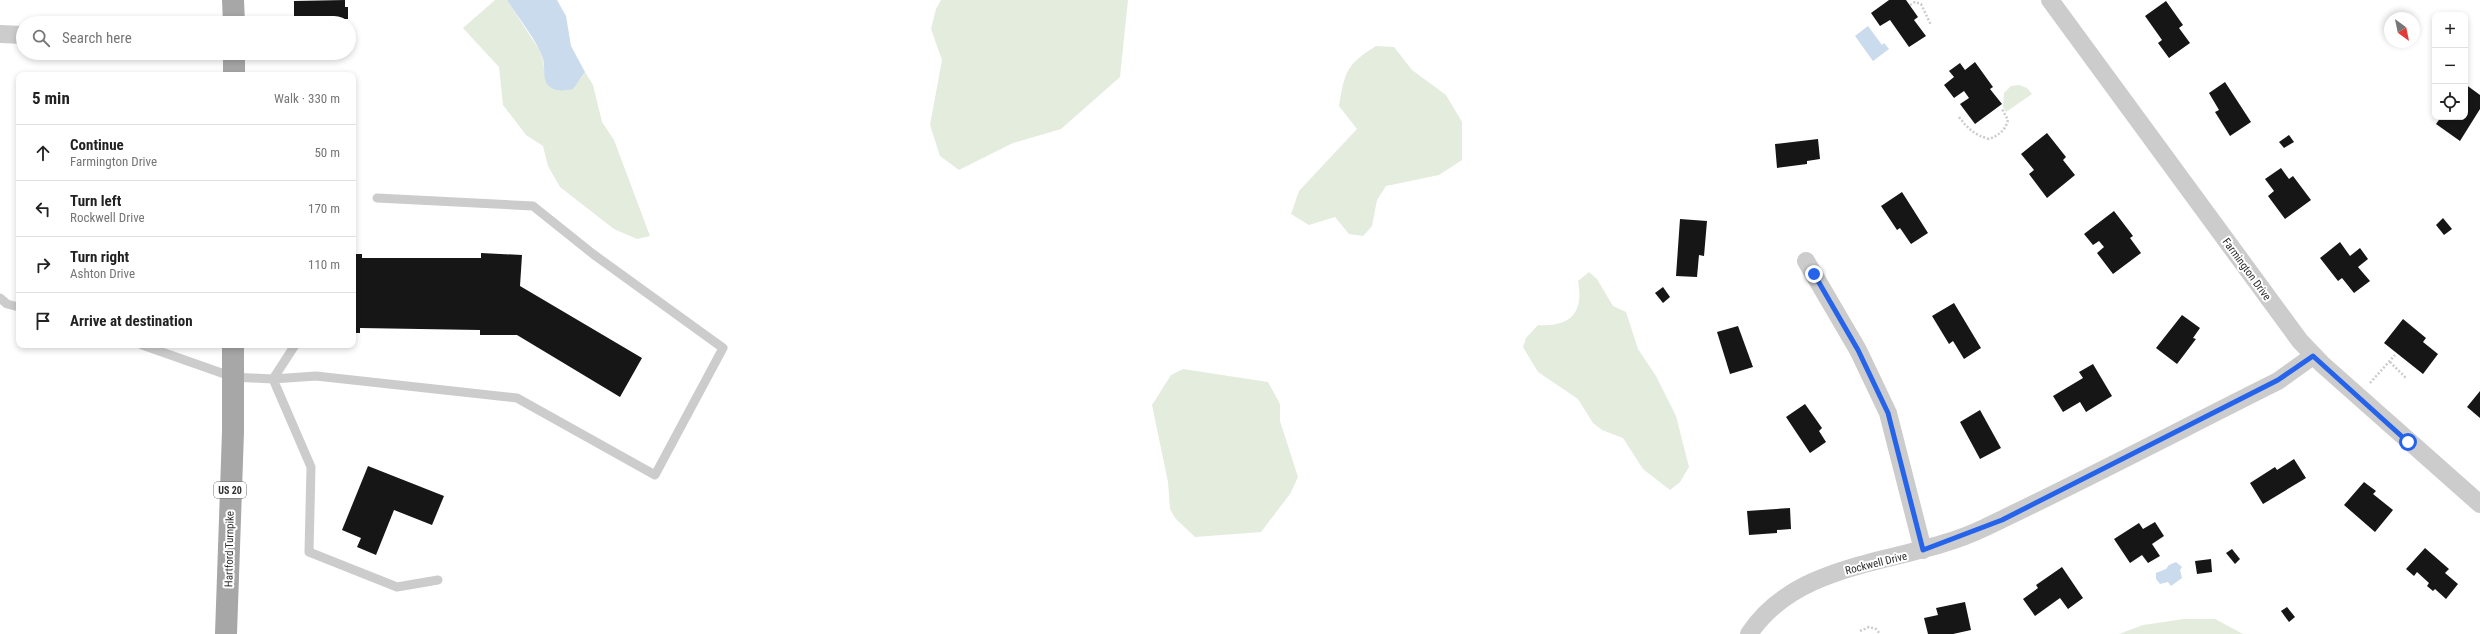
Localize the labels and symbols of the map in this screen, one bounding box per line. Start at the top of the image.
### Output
north arrow [2384,12,2420,48]
street label: Farmington Drive [2220,236,2274,303]
route end [1805,265,1823,283]
route start [2399,433,2417,451]
road number: US 20 [214,482,246,498]
street label: Hartford Turnpike [222,511,237,587]
street label: Rockwell Drive [1844,550,1908,577]

